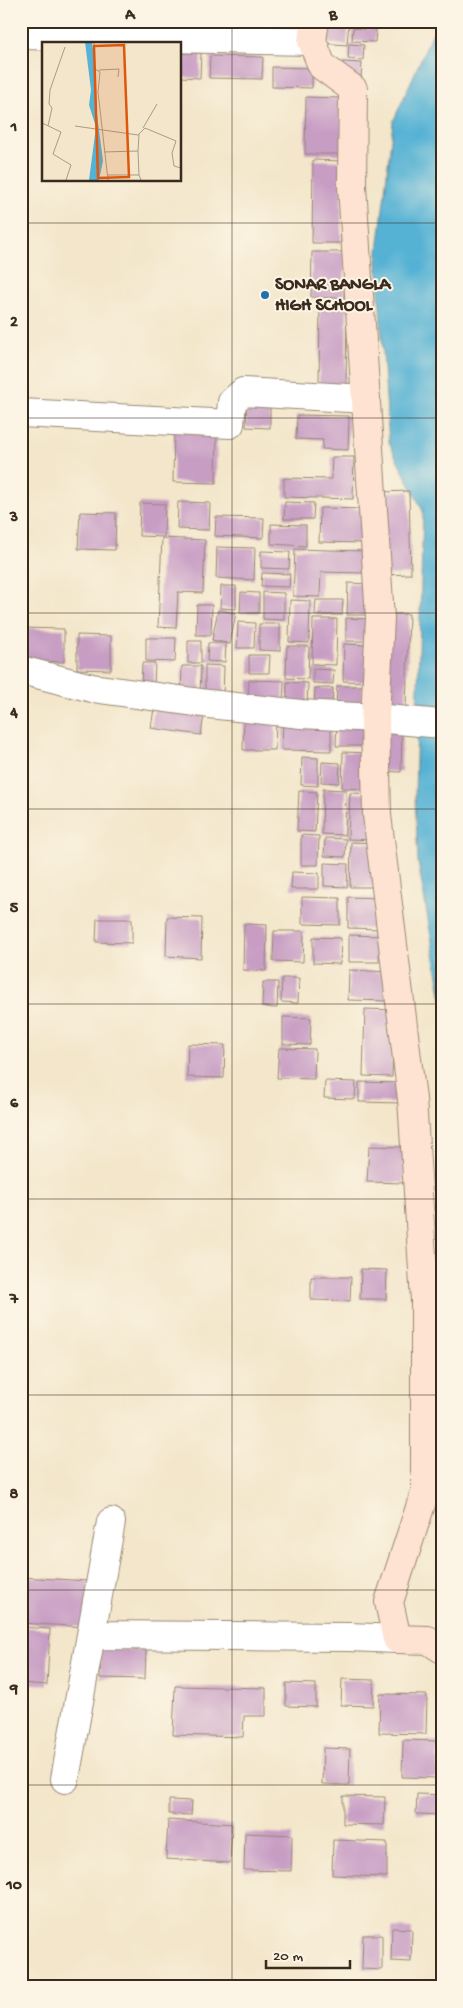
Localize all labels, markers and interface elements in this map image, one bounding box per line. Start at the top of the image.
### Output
text: A [124,7,136,26]
text: B [328,7,338,26]
inset map [42,42,181,181]
text: 1 [10,119,17,138]
place label: SONAR BANGLA HIGH SCHOOL [275,275,392,317]
marker: SONAR BANGLA HIGH SCHOOL [259,289,271,301]
text: 2 [10,314,18,333]
text: 3 [9,509,18,528]
text: 4 [9,705,18,724]
text: 5 [10,900,19,919]
text: 6 [10,1095,19,1114]
text: 7 [9,1291,19,1310]
text: 8 [10,1486,19,1505]
text: 9 [9,1681,18,1700]
text: 10 [5,1877,22,1896]
scale bar [266,1938,349,1970]
text: 20 m [273,1948,303,1966]

